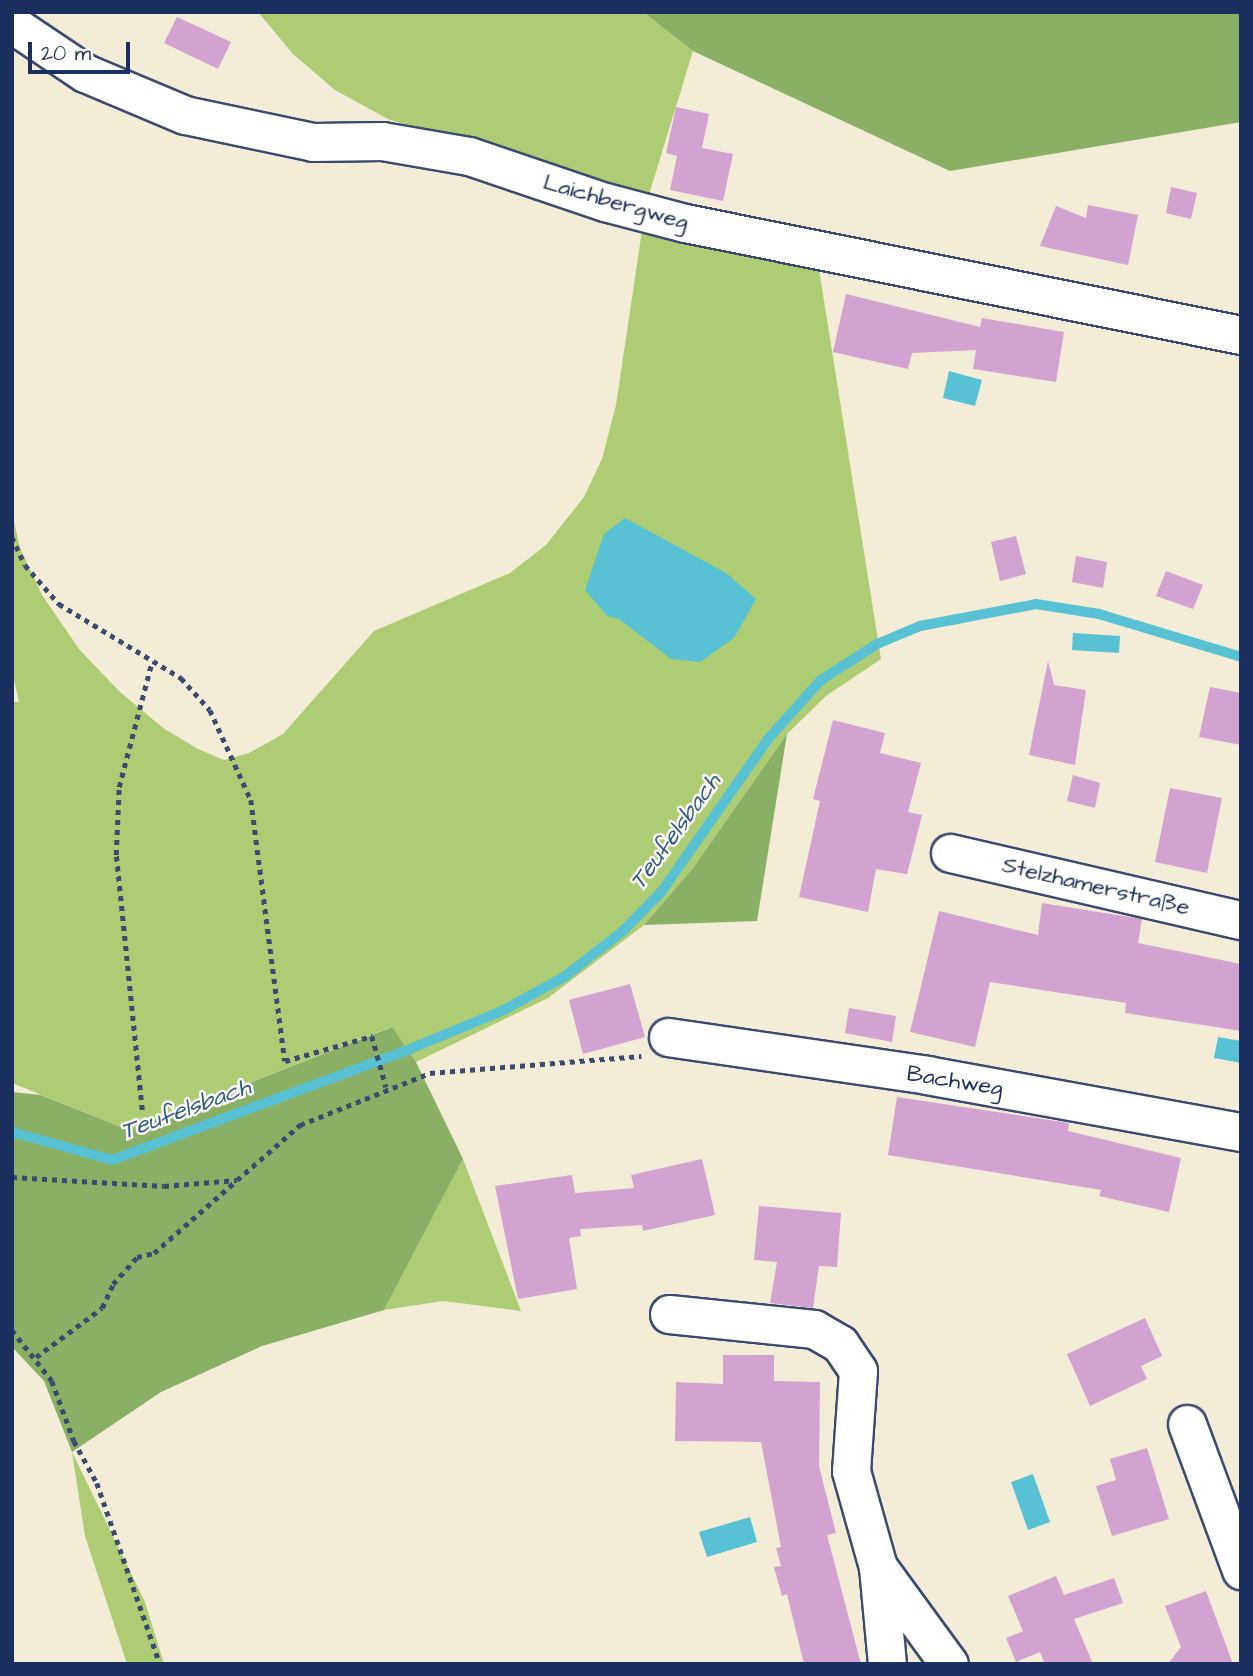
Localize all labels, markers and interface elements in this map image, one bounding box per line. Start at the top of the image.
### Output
scale bar [32,28,133,72]
text: 20 m [41,39,91,68]
street label: Laichbergweg [540,168,692,236]
water label: Teufelsbach [624,769,728,895]
street label: Stelzhamerstraße [1000,851,1192,921]
street label: Bachweg [905,1060,1005,1102]
water label: Teufelsbach [117,1073,255,1147]

